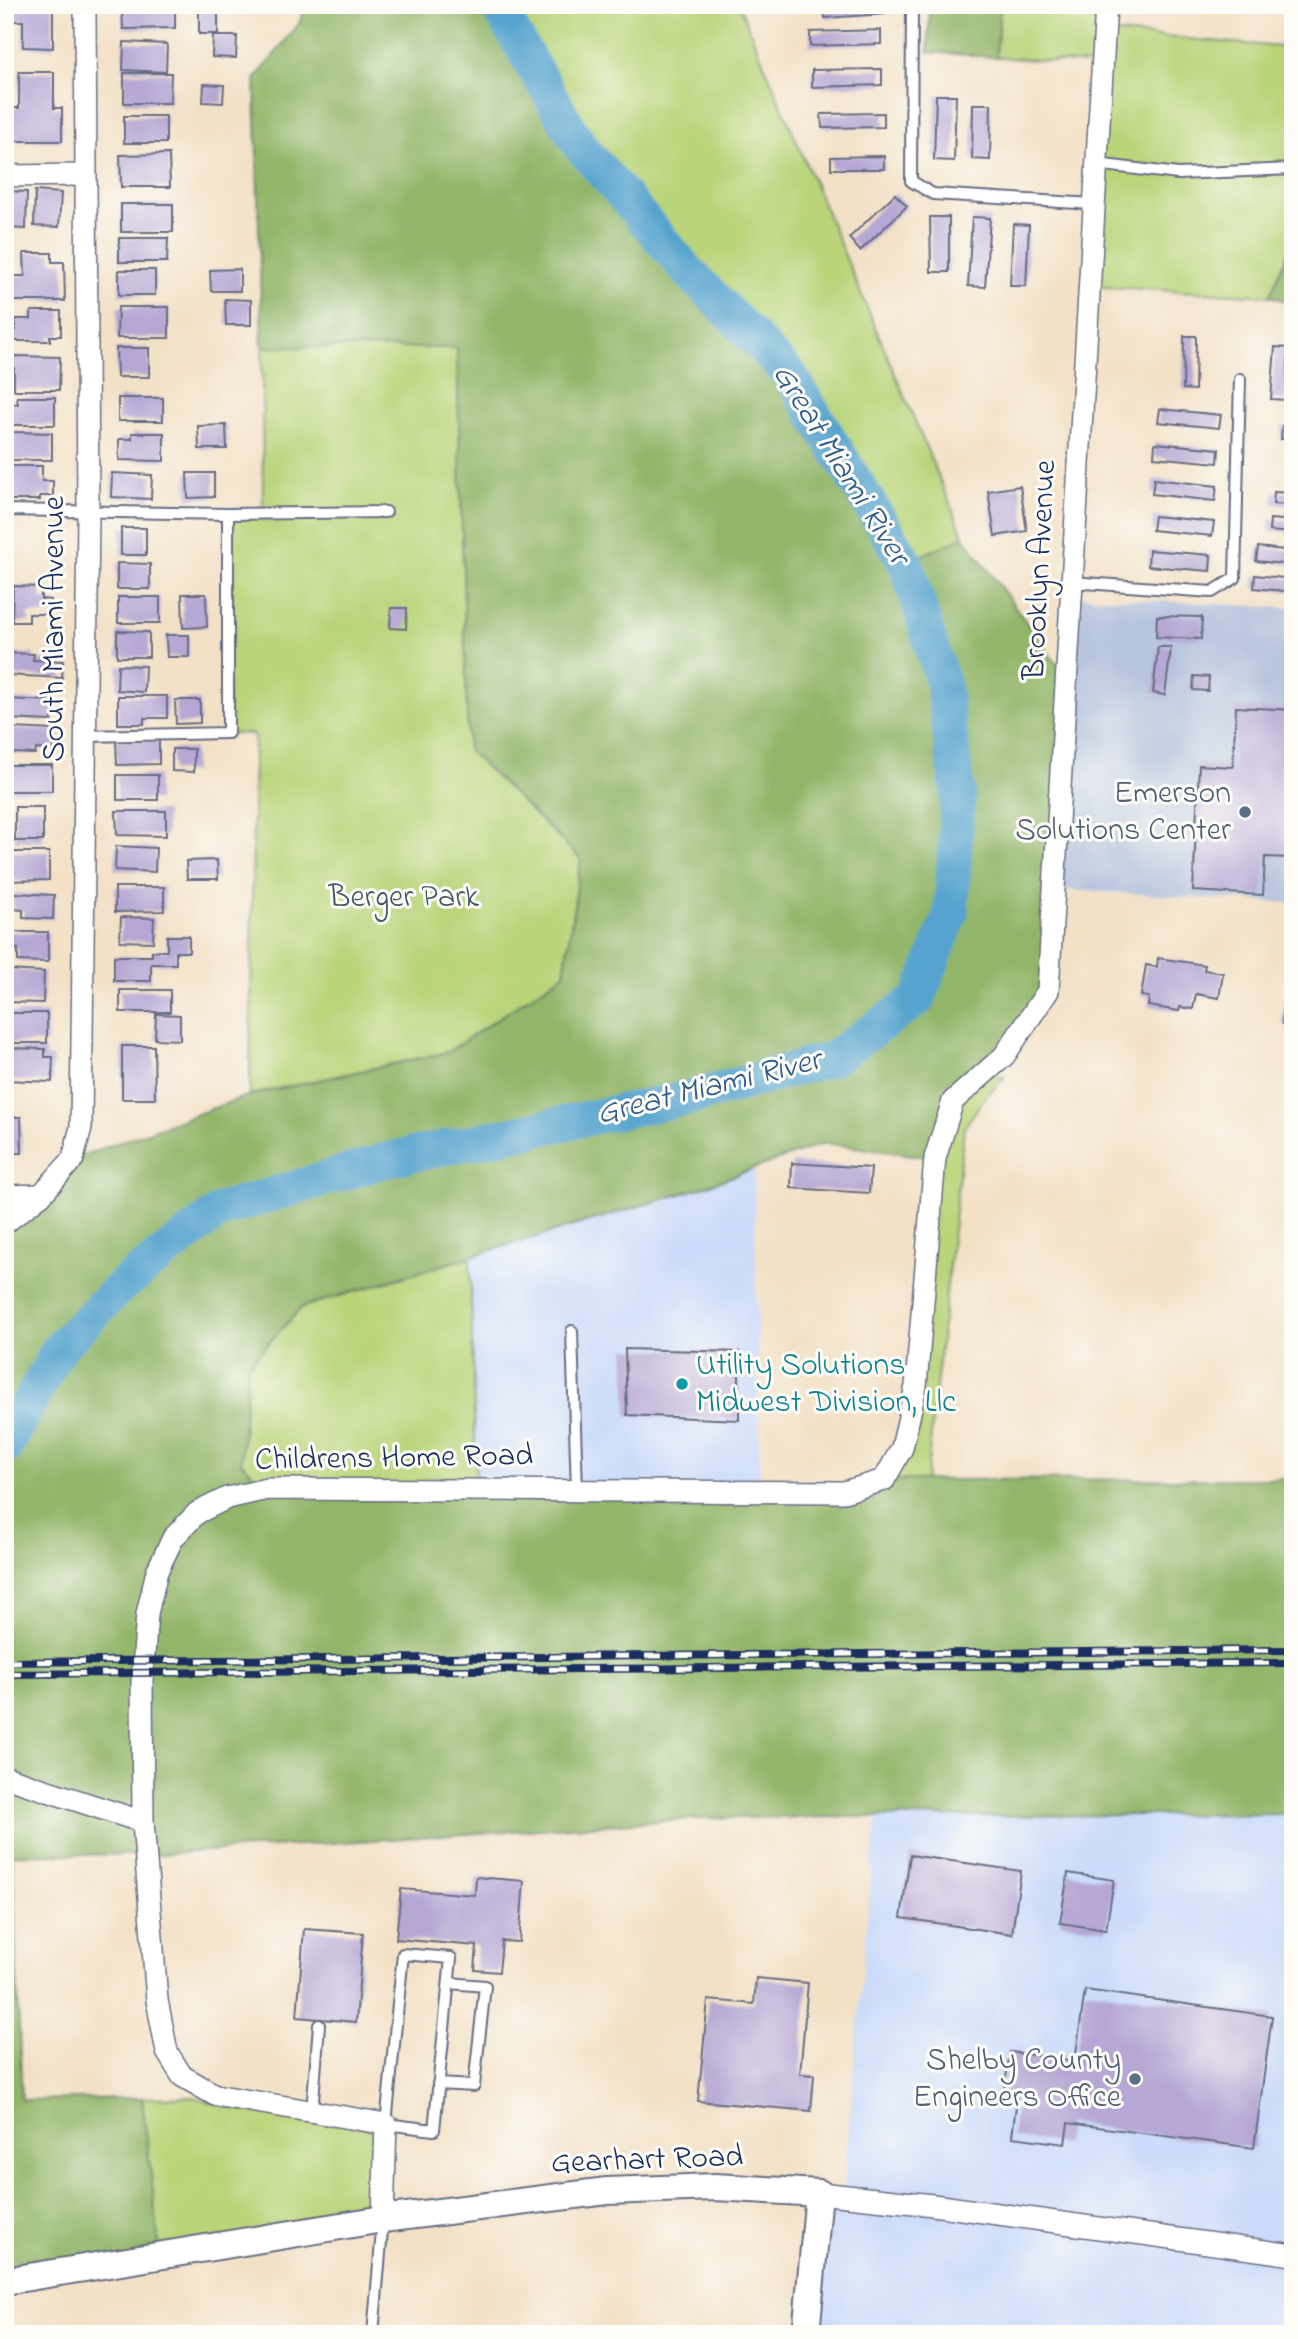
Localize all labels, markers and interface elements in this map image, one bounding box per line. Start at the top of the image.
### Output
water label: Great Miami River [759,355,923,578]
street label: Brooklyn Avenue [1012,458,1070,682]
street label: South Miami Avenue [32,495,79,762]
place label: Emerson Solutions Center [1015,771,1231,855]
marker: Emerson Solutions Center [1237,804,1253,820]
park label: Berger Park [328,875,480,922]
water label: Great Miami River [592,1036,830,1139]
place label: Utility Solutions Midwest Division, Llc [696,1343,957,1427]
marker: Utility Solutions Midwest Division, Llc [674,1376,690,1392]
street label: Childrens Home Road [255,1433,534,1485]
place label: Shelby County Engineers Office [913,2038,1122,2122]
marker: Shelby County Engineers Office [1127,2071,1143,2087]
street label: Gearhart Road [550,2134,744,2188]

